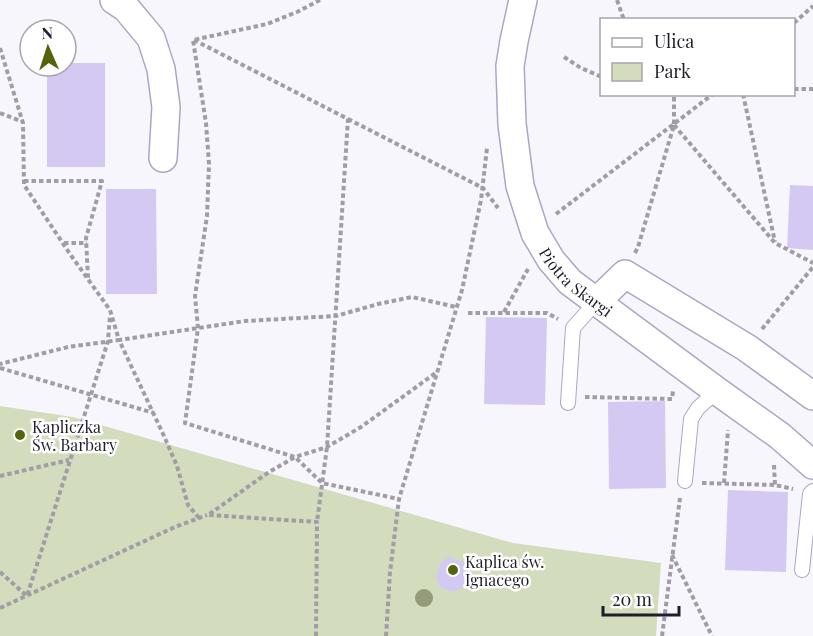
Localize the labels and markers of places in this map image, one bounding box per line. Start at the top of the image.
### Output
place label: Kapliczka Św. Barbary [32,416,117,455]
marker: Kapliczka Św. Barbary [13,428,27,442]
place label: Kaplica św. Ignacego [465,551,544,590]
marker: Kaplica św. Ignacego [446,563,460,577]

